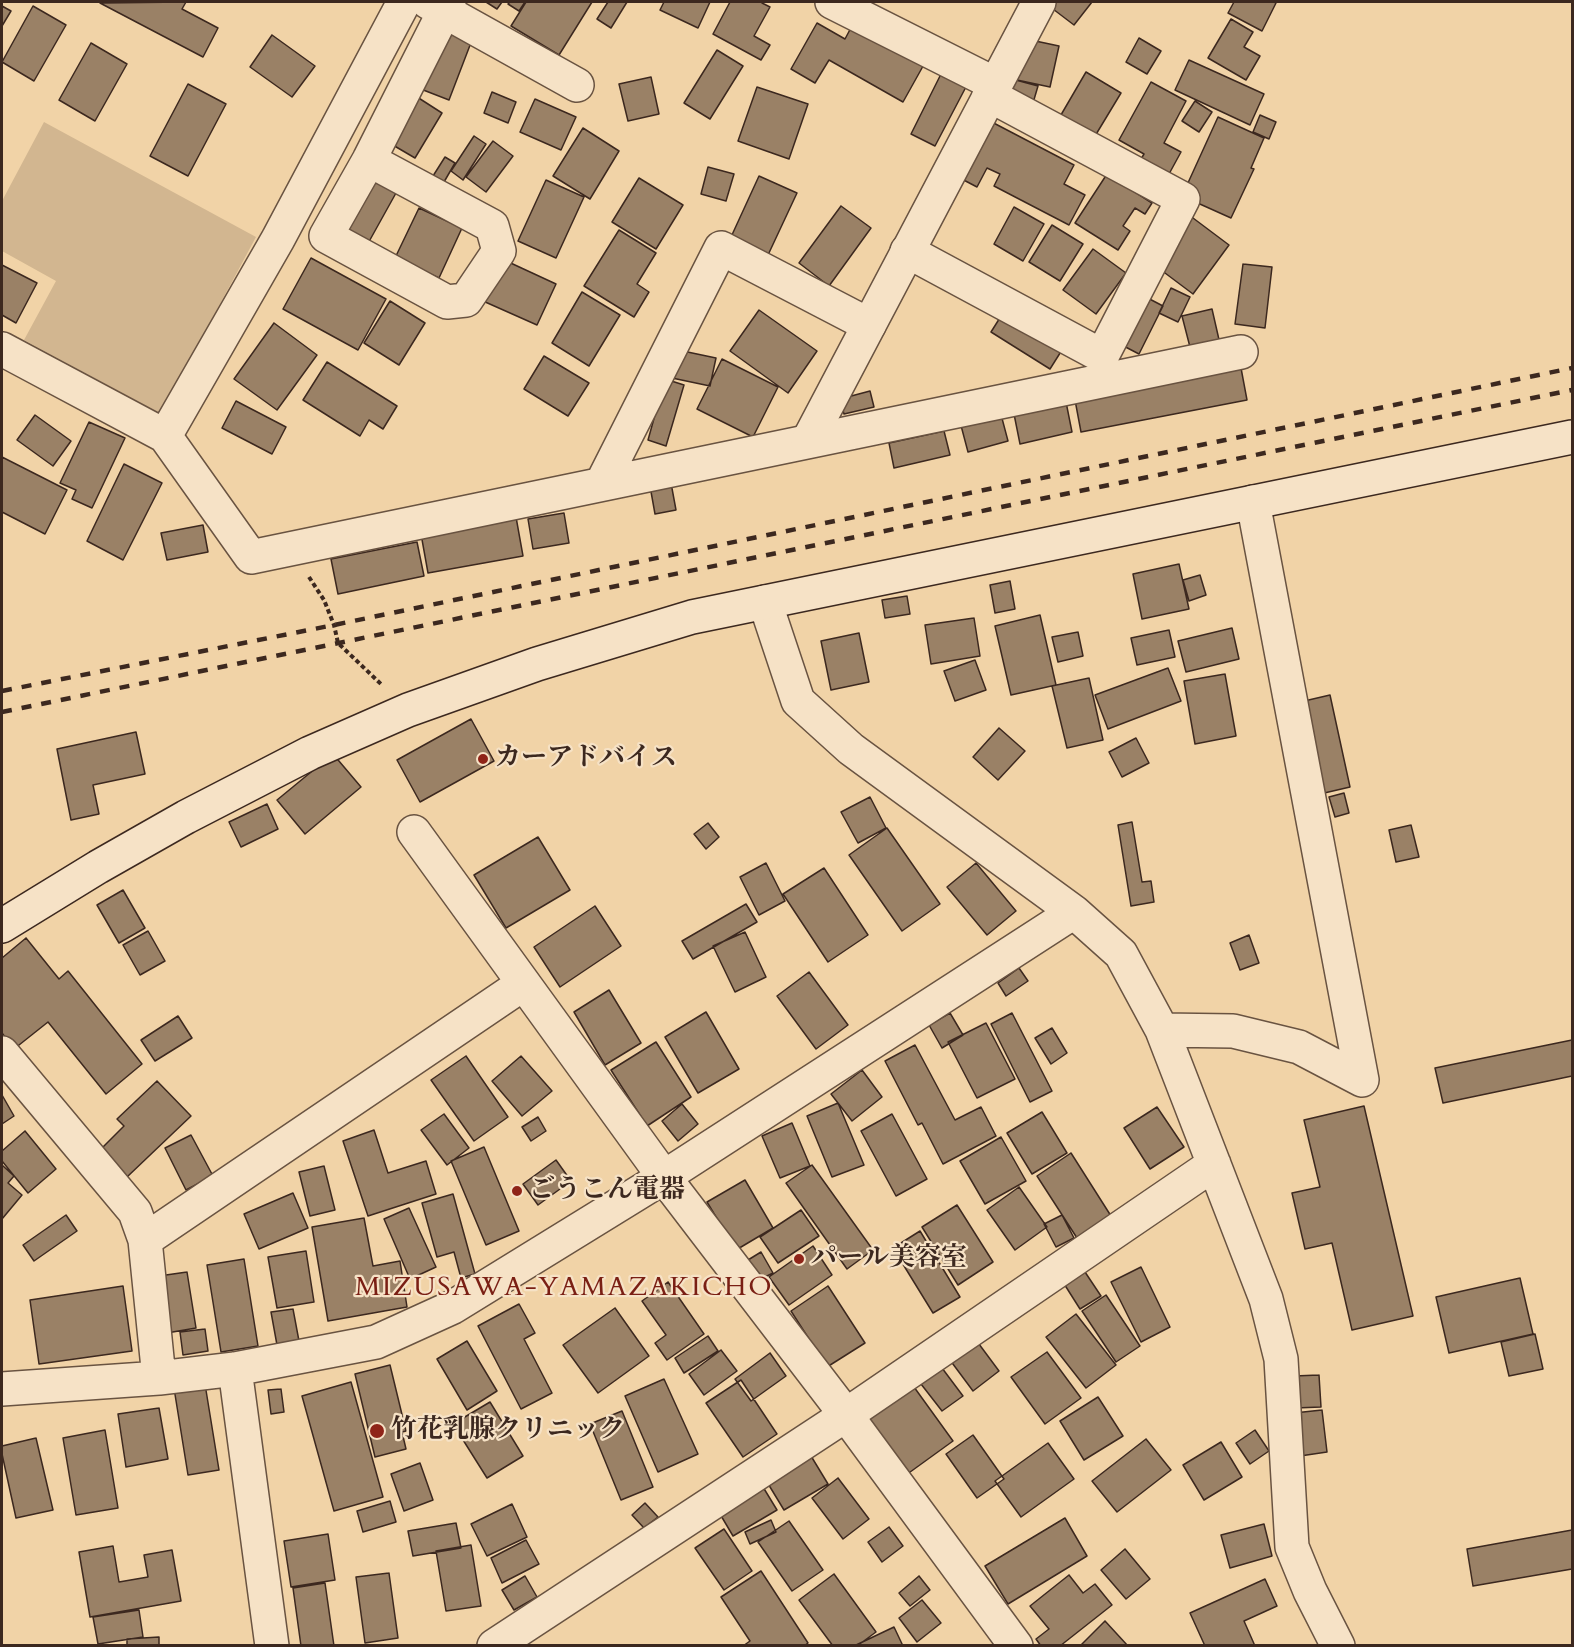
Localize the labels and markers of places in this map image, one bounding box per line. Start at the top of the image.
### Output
place label: カーアドバイス [495,743,677,775]
marker: カーアドバイス [476,752,490,766]
place label: ごうこん電器 [529,1175,685,1207]
marker: ごうこん電器 [510,1184,524,1198]
place label: パール美容室 [811,1243,967,1275]
marker: パール美容室 [792,1252,806,1266]
place label: 竹花乳腺クリニック [391,1415,625,1447]
marker: 竹花乳腺クリニック [368,1422,386,1440]

